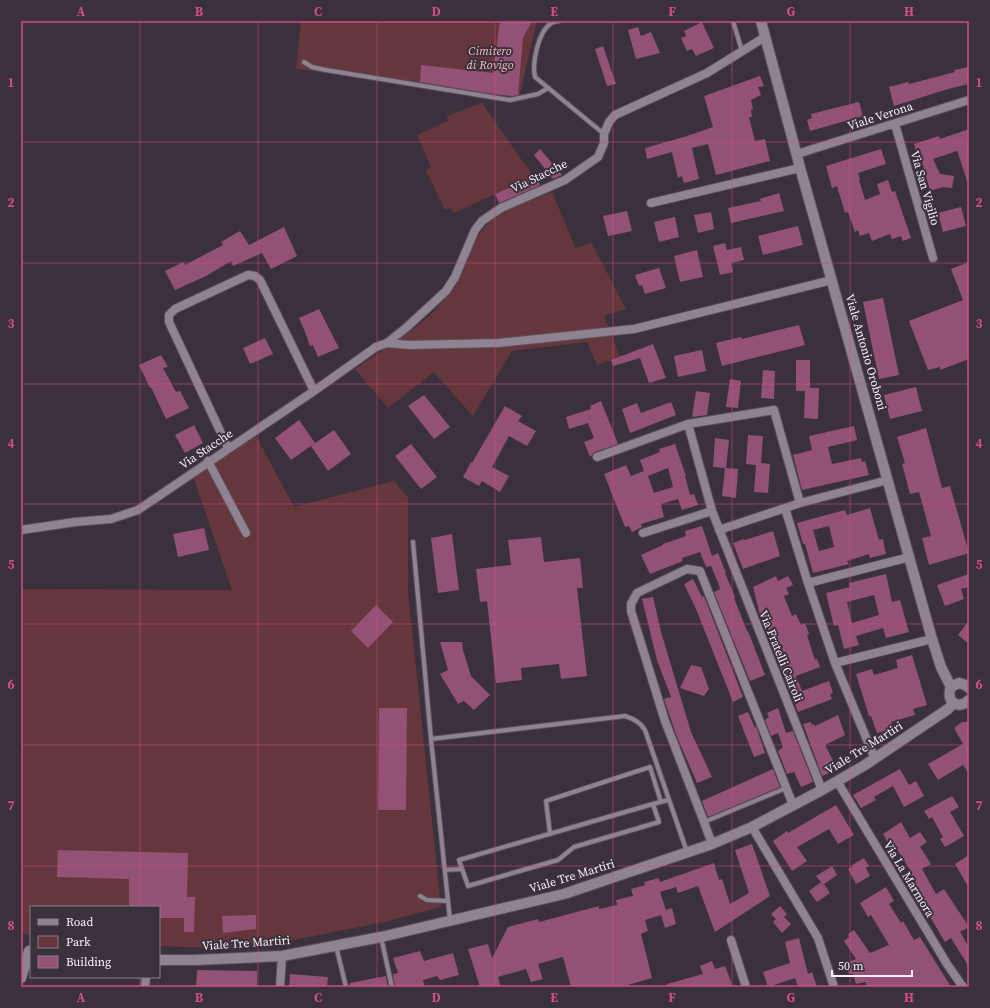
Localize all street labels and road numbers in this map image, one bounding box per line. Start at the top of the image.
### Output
street label: Viale Verona [845,98,916,134]
street label: Via San Vigilio [907,149,943,228]
street label: Via Stacche [508,155,570,197]
street label: Viale Antonio Oroboni [842,292,890,412]
street label: Via Stacche [176,425,236,473]
street label: Via Fratelli Cairoli [755,608,807,704]
street label: Viale Tre Martiri [822,718,906,778]
street label: Via La Marmora [880,838,939,921]
street label: Viale Tre Martiri [527,855,617,897]
street label: Viale Tre Martiri [201,932,291,954]

